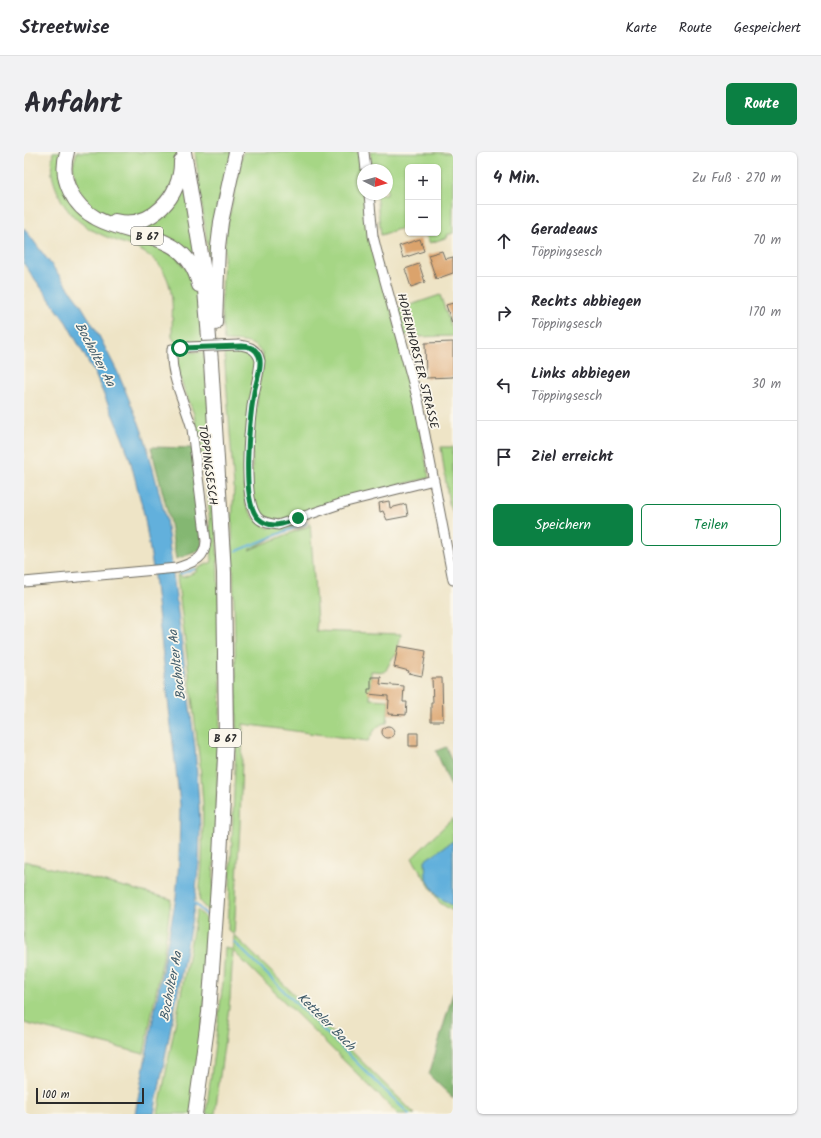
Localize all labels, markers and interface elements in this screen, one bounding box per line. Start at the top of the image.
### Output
text: Streetwise [20,13,110,43]
text: Karte [626,17,657,39]
text: Route [679,17,712,39]
text: Gespeichert [734,17,801,39]
text: Anfahrt [24,82,122,127]
button: Route [726,83,797,125]
north arrow [357,164,393,200]
map controls [405,164,441,236]
button: + [405,164,441,200]
text: 4 Min. [493,165,540,192]
text: Zu Fuß · 270 m [692,168,781,189]
button: − [405,200,441,236]
text: Geradeaus [531,218,598,242]
road number: B 67 [131,227,163,245]
icon: ahead [493,230,515,252]
text: 70 m [753,230,781,251]
text: Töppingsesch [531,242,602,263]
text: Rechts abbiegen [531,290,641,314]
street label: HOHENHORSTER STRASSE [391,291,444,432]
icon: right [493,302,515,324]
text: 170 m [749,302,781,323]
text: Töppingsesch [531,314,602,335]
water label: Bocholter Aa [69,319,121,392]
route start [171,339,189,357]
text: Links abbiegen [531,362,630,386]
icon: left [493,374,515,396]
text: 30 m [752,374,781,395]
text: Töppingsesch [531,386,602,407]
street label: TÖPPINGSESCH [192,424,223,506]
text: Ziel erreicht [531,445,614,469]
icon: arrive [493,446,515,468]
button: Speichern [493,504,633,546]
button: Teilen [641,504,781,546]
route end [289,509,307,527]
water label: Bocholter Aa [163,628,192,701]
road number: B 67 [209,729,241,747]
water label: Bocholter Aa [154,949,189,1023]
water label: Ketteler Bach [292,988,361,1057]
scale bar [36,1086,144,1105]
text: 100 m [42,1086,70,1104]

